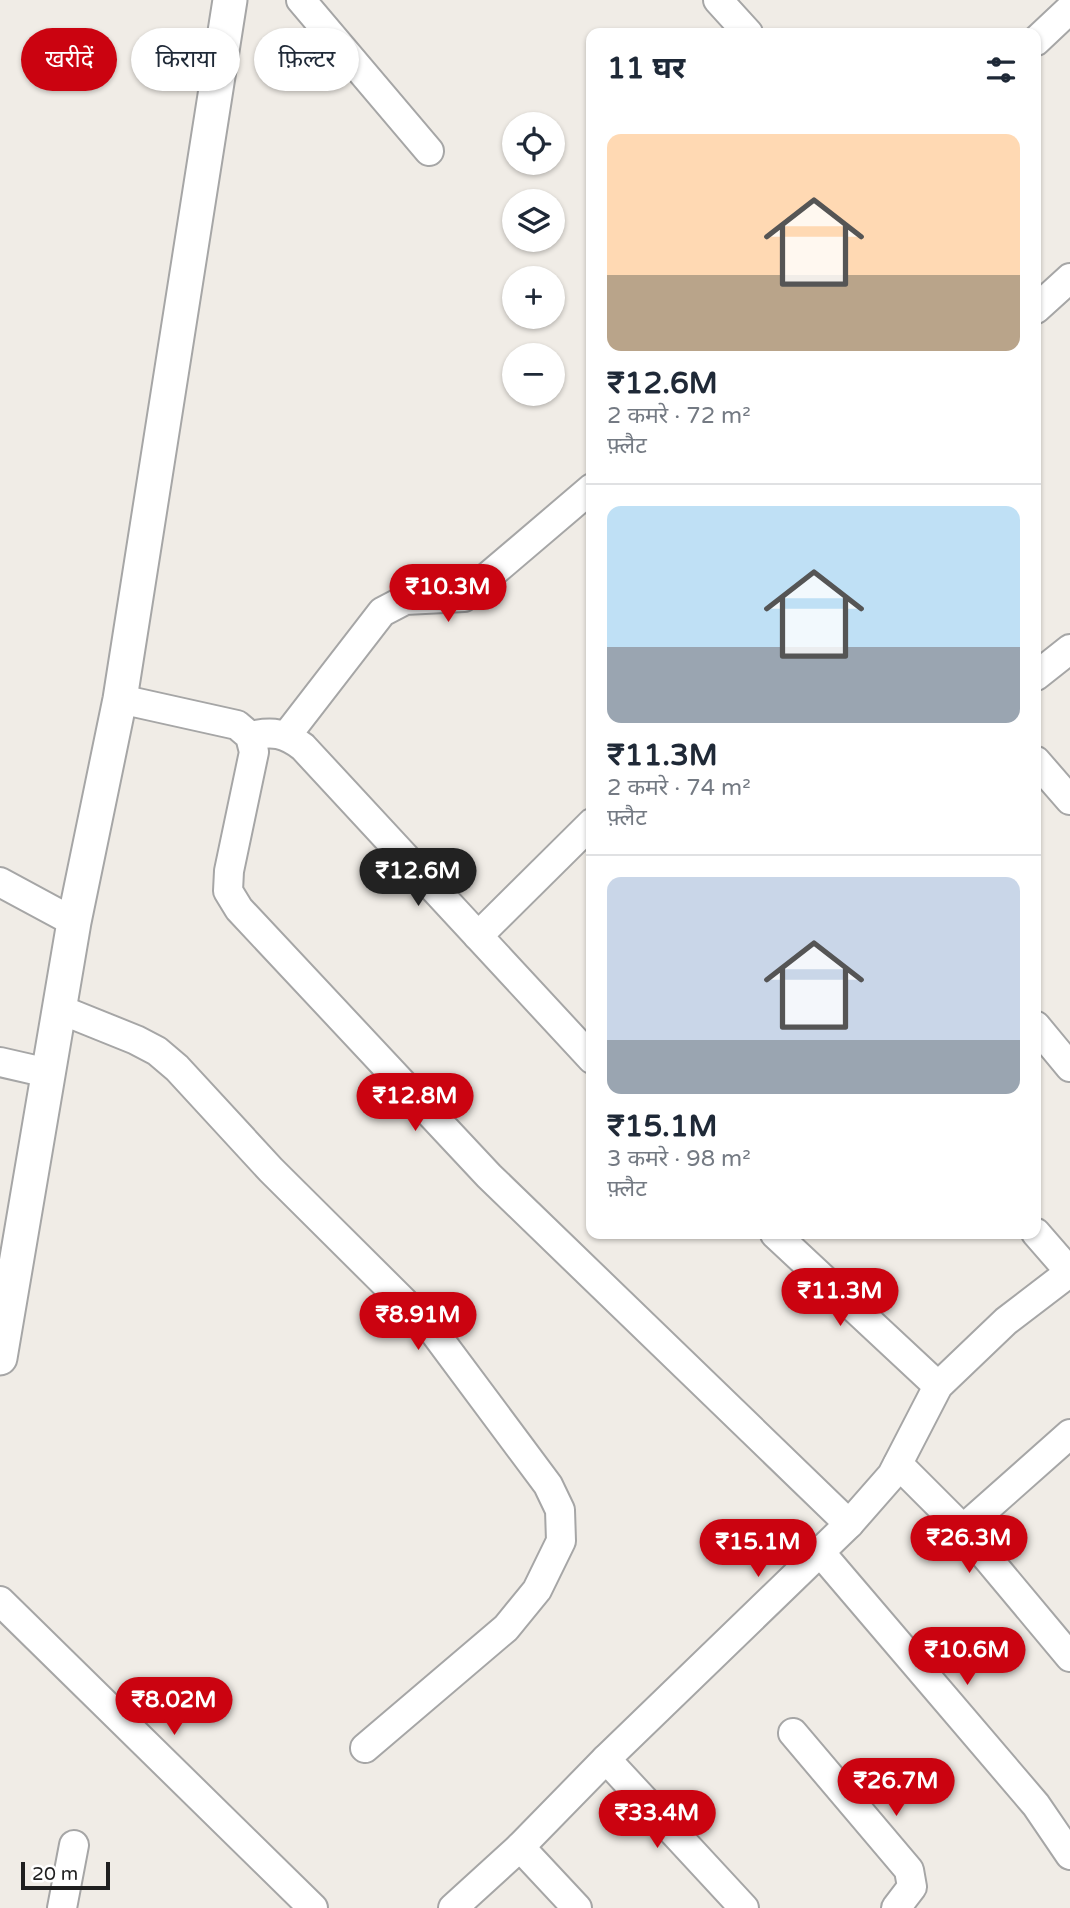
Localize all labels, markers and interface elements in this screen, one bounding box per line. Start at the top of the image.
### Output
chip: खरीदें [21,28,117,91]
chip: किराया [131,28,240,91]
chip: फ़िल्टर [254,28,359,91]
text: 11 घर [607,50,685,87]
icon: filters [982,51,1020,89]
map controls [502,112,565,406]
button: locate [502,112,565,175]
icon: home [751,179,877,305]
button: layers [502,189,565,252]
button: + [502,266,565,329]
button: − [502,343,565,406]
text: ₹12.6M [607,365,718,402]
text: 2 कमरे · 72 m² [607,402,751,430]
text: फ़्लैट [607,432,647,460]
icon: home [751,551,877,677]
pin: ₹10.3M [391,564,505,624]
text: ₹10.3M [406,573,491,601]
text: ₹11.3M [607,737,718,774]
text: 2 कमरे · 74 m² [607,774,751,802]
text: फ़्लैट [607,804,647,832]
pin: ₹12.6M [361,848,475,908]
text: ₹12.6M [376,857,461,885]
icon: home [751,922,877,1048]
pin: ₹12.8M [358,1074,472,1133]
text: ₹12.8M [373,1082,457,1110]
text: ₹15.1M [607,1108,718,1145]
text: 3 कमरे · 98 m² [607,1145,751,1173]
text: फ़्लैट [607,1175,647,1203]
pin: ₹11.3M [783,1268,897,1328]
text: ₹11.3M [798,1277,883,1305]
pin: ₹8.91M [361,1292,475,1352]
text: ₹8.91M [376,1301,461,1329]
pin: ₹26.3M [912,1516,1026,1575]
pin: ₹15.1M [701,1520,815,1579]
text: ₹26.3M [927,1524,1012,1552]
text: ₹15.1M [716,1528,800,1556]
pin: ₹10.6M [910,1628,1024,1687]
text: ₹10.6M [925,1636,1010,1664]
pin: ₹8.02M [117,1678,231,1737]
text: ₹8.02M [132,1686,217,1714]
pin: ₹26.7M [839,1758,953,1818]
text: ₹26.7M [854,1767,938,1795]
pin: ₹33.4M [600,1790,714,1850]
text: ₹33.4M [615,1799,699,1827]
scale bar [21,1859,110,1891]
text: 20 m [32,1863,78,1885]

